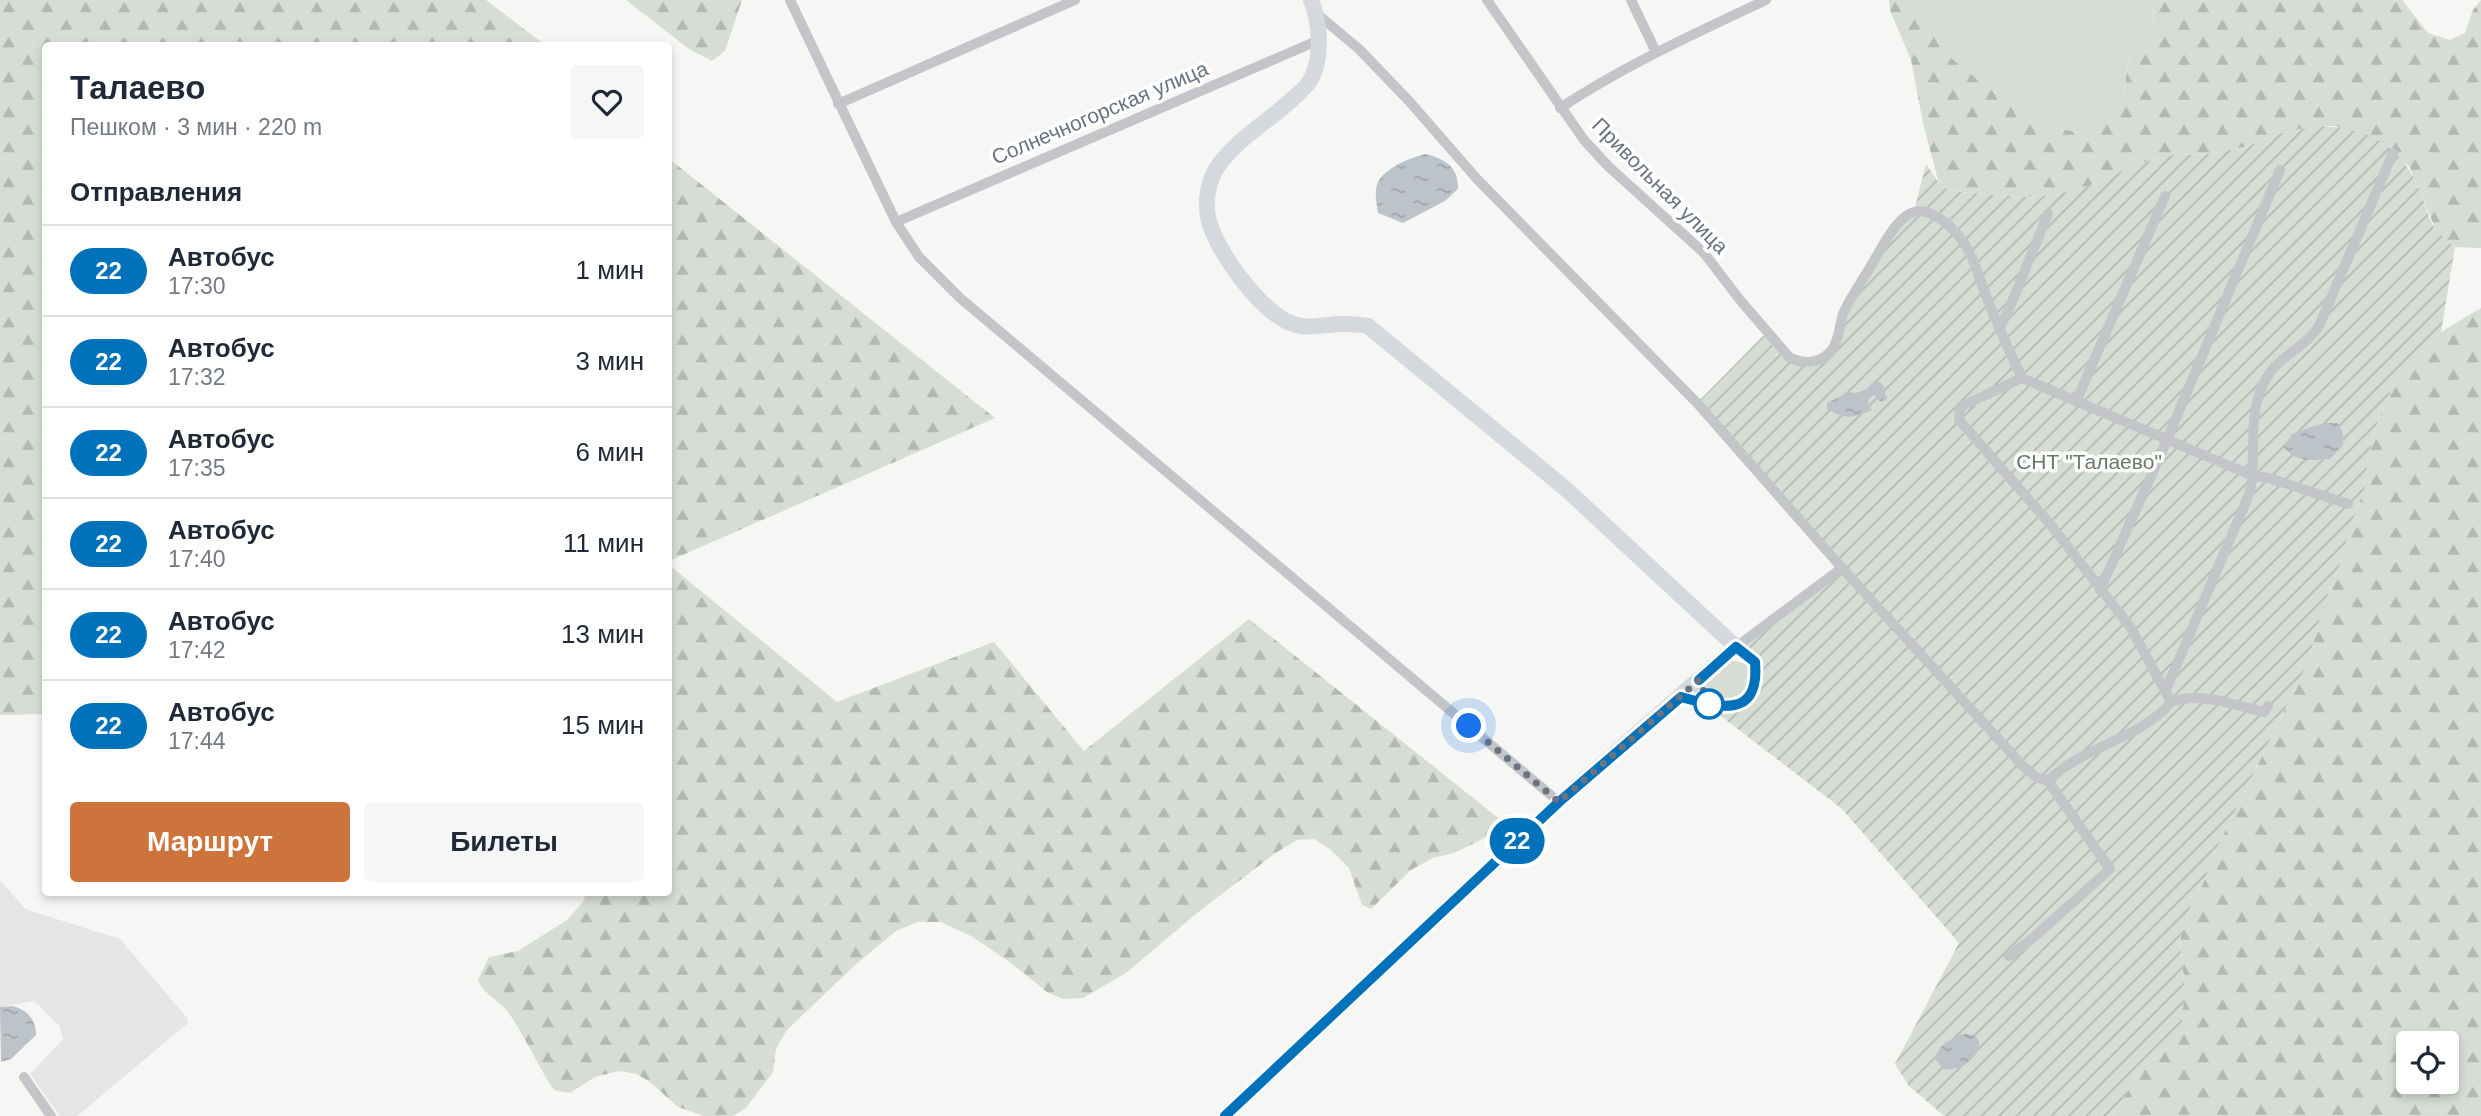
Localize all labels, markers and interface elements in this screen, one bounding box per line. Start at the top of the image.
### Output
street label: Солнечногорская улица [988,56,1212,169]
button: heart [570,65,644,139]
text: Талаево [70,69,205,106]
street label: Привольная улица [1588,113,1733,258]
text: Пешком · 3 мин · 220 m [70,114,322,140]
text: Отправления [70,177,242,207]
text: Автобус [168,242,275,272]
text: 1 мин [576,255,644,285]
text: 22 [95,257,122,284]
text: 17:30 [168,273,226,299]
text: Автобус [168,333,275,363]
text: 3 мин [576,346,644,376]
text: 22 [95,348,122,375]
text: 17:32 [168,364,226,390]
text: Автобус [168,424,275,454]
text: 6 мин [576,437,644,467]
text: 22 [95,439,122,466]
park label: СНТ "Талаево" [2016,450,2162,473]
text: 17:35 [168,455,226,481]
text: Автобус [168,515,275,545]
text: 11 мин [563,528,644,558]
text: 22 [95,530,122,557]
text: 17:40 [168,546,226,572]
text: Автобус [168,606,275,636]
text: 13 мин [561,619,644,649]
text: 22 [95,621,122,648]
text: 17:42 [168,637,226,663]
unlabelled marker [1694,689,1724,719]
text: Автобус [168,697,275,727]
your location [1451,708,1486,743]
text: 15 мин [561,710,644,740]
text: 22 [95,712,122,739]
text: 17:44 [168,728,226,754]
button: Маршрут [70,802,350,882]
button: Билеты [364,802,644,882]
line badge: 22 [1486,818,1548,864]
text: 22 [1504,827,1530,854]
map controls [2396,1031,2459,1094]
button: locate [2396,1031,2459,1094]

